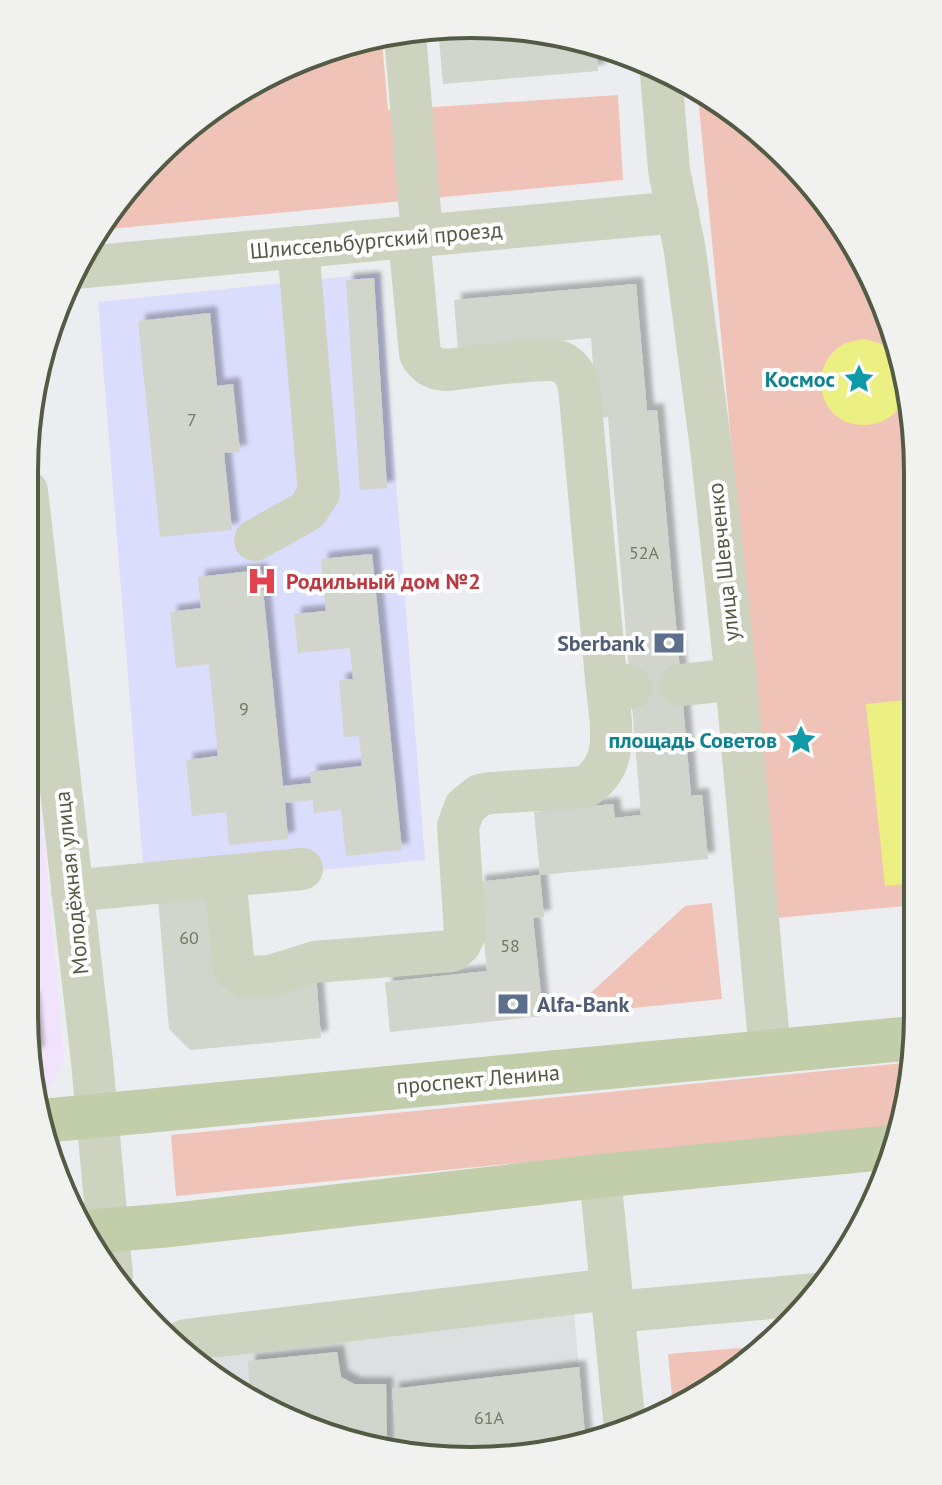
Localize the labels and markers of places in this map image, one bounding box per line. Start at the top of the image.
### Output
place icon: Космос [842,362,876,396]
place label: Космос [765,365,835,393]
hospital icon: Родильный дом №2 [245,564,279,598]
place label: Родильный дом №2 [286,567,481,595]
bank icon: Sberbank [652,626,686,660]
place label: Sberbank [557,629,645,657]
place icon: площадь Советов [784,723,818,757]
place label: площадь Советов [609,726,777,754]
bank icon: Alfa-Bank [496,987,530,1021]
place label: Alfa-Bank [537,990,630,1018]

